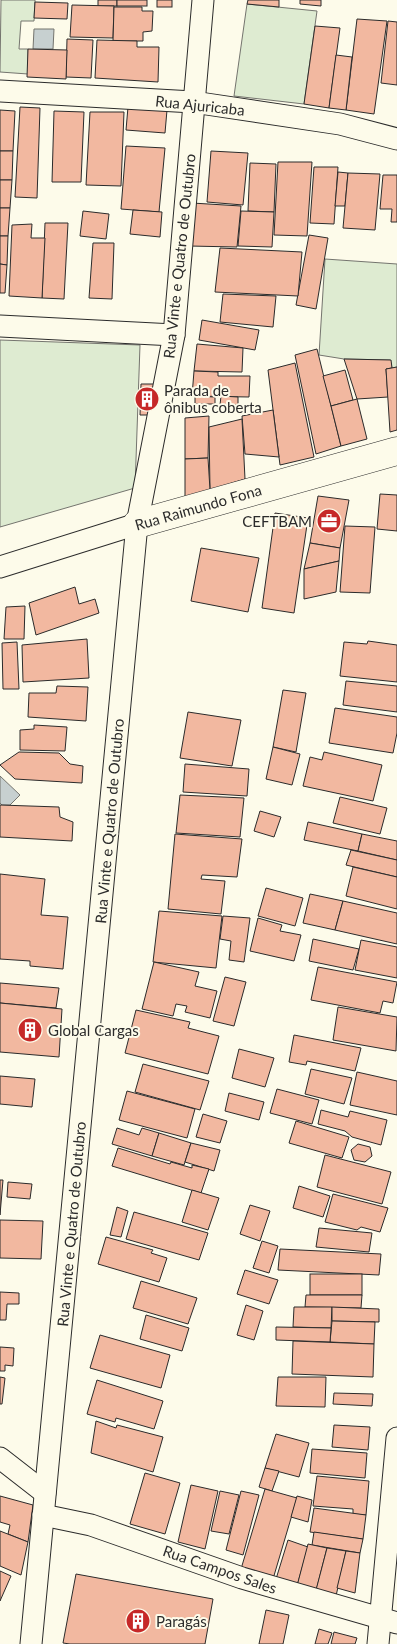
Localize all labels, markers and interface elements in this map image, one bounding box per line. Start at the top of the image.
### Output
street label: Rua Ajuricaba [154,91,246,119]
street label: Rua Vinte e Quatro de Outubro [159,153,199,359]
place label: Parada de ônibus coberta [164,381,262,416]
building icon: Parada de ônibus coberta [134,386,160,412]
street label: Rua Raimundo Fona [133,480,263,534]
office icon: CEFTBAM [316,508,342,534]
place label: CEFTBAM [242,512,312,530]
street label: Rua Vinte e Quatro de Outubro [91,718,127,924]
building icon: Global Cargas [17,1017,43,1043]
place label: Global Cargas [48,1021,139,1039]
street label: Rua Vinte e Quatro de Outubro [53,1121,89,1327]
street label: Rua Campos Sales [161,1541,279,1597]
building icon: Paragás [125,1608,151,1634]
place label: Paragás [156,1612,207,1630]

